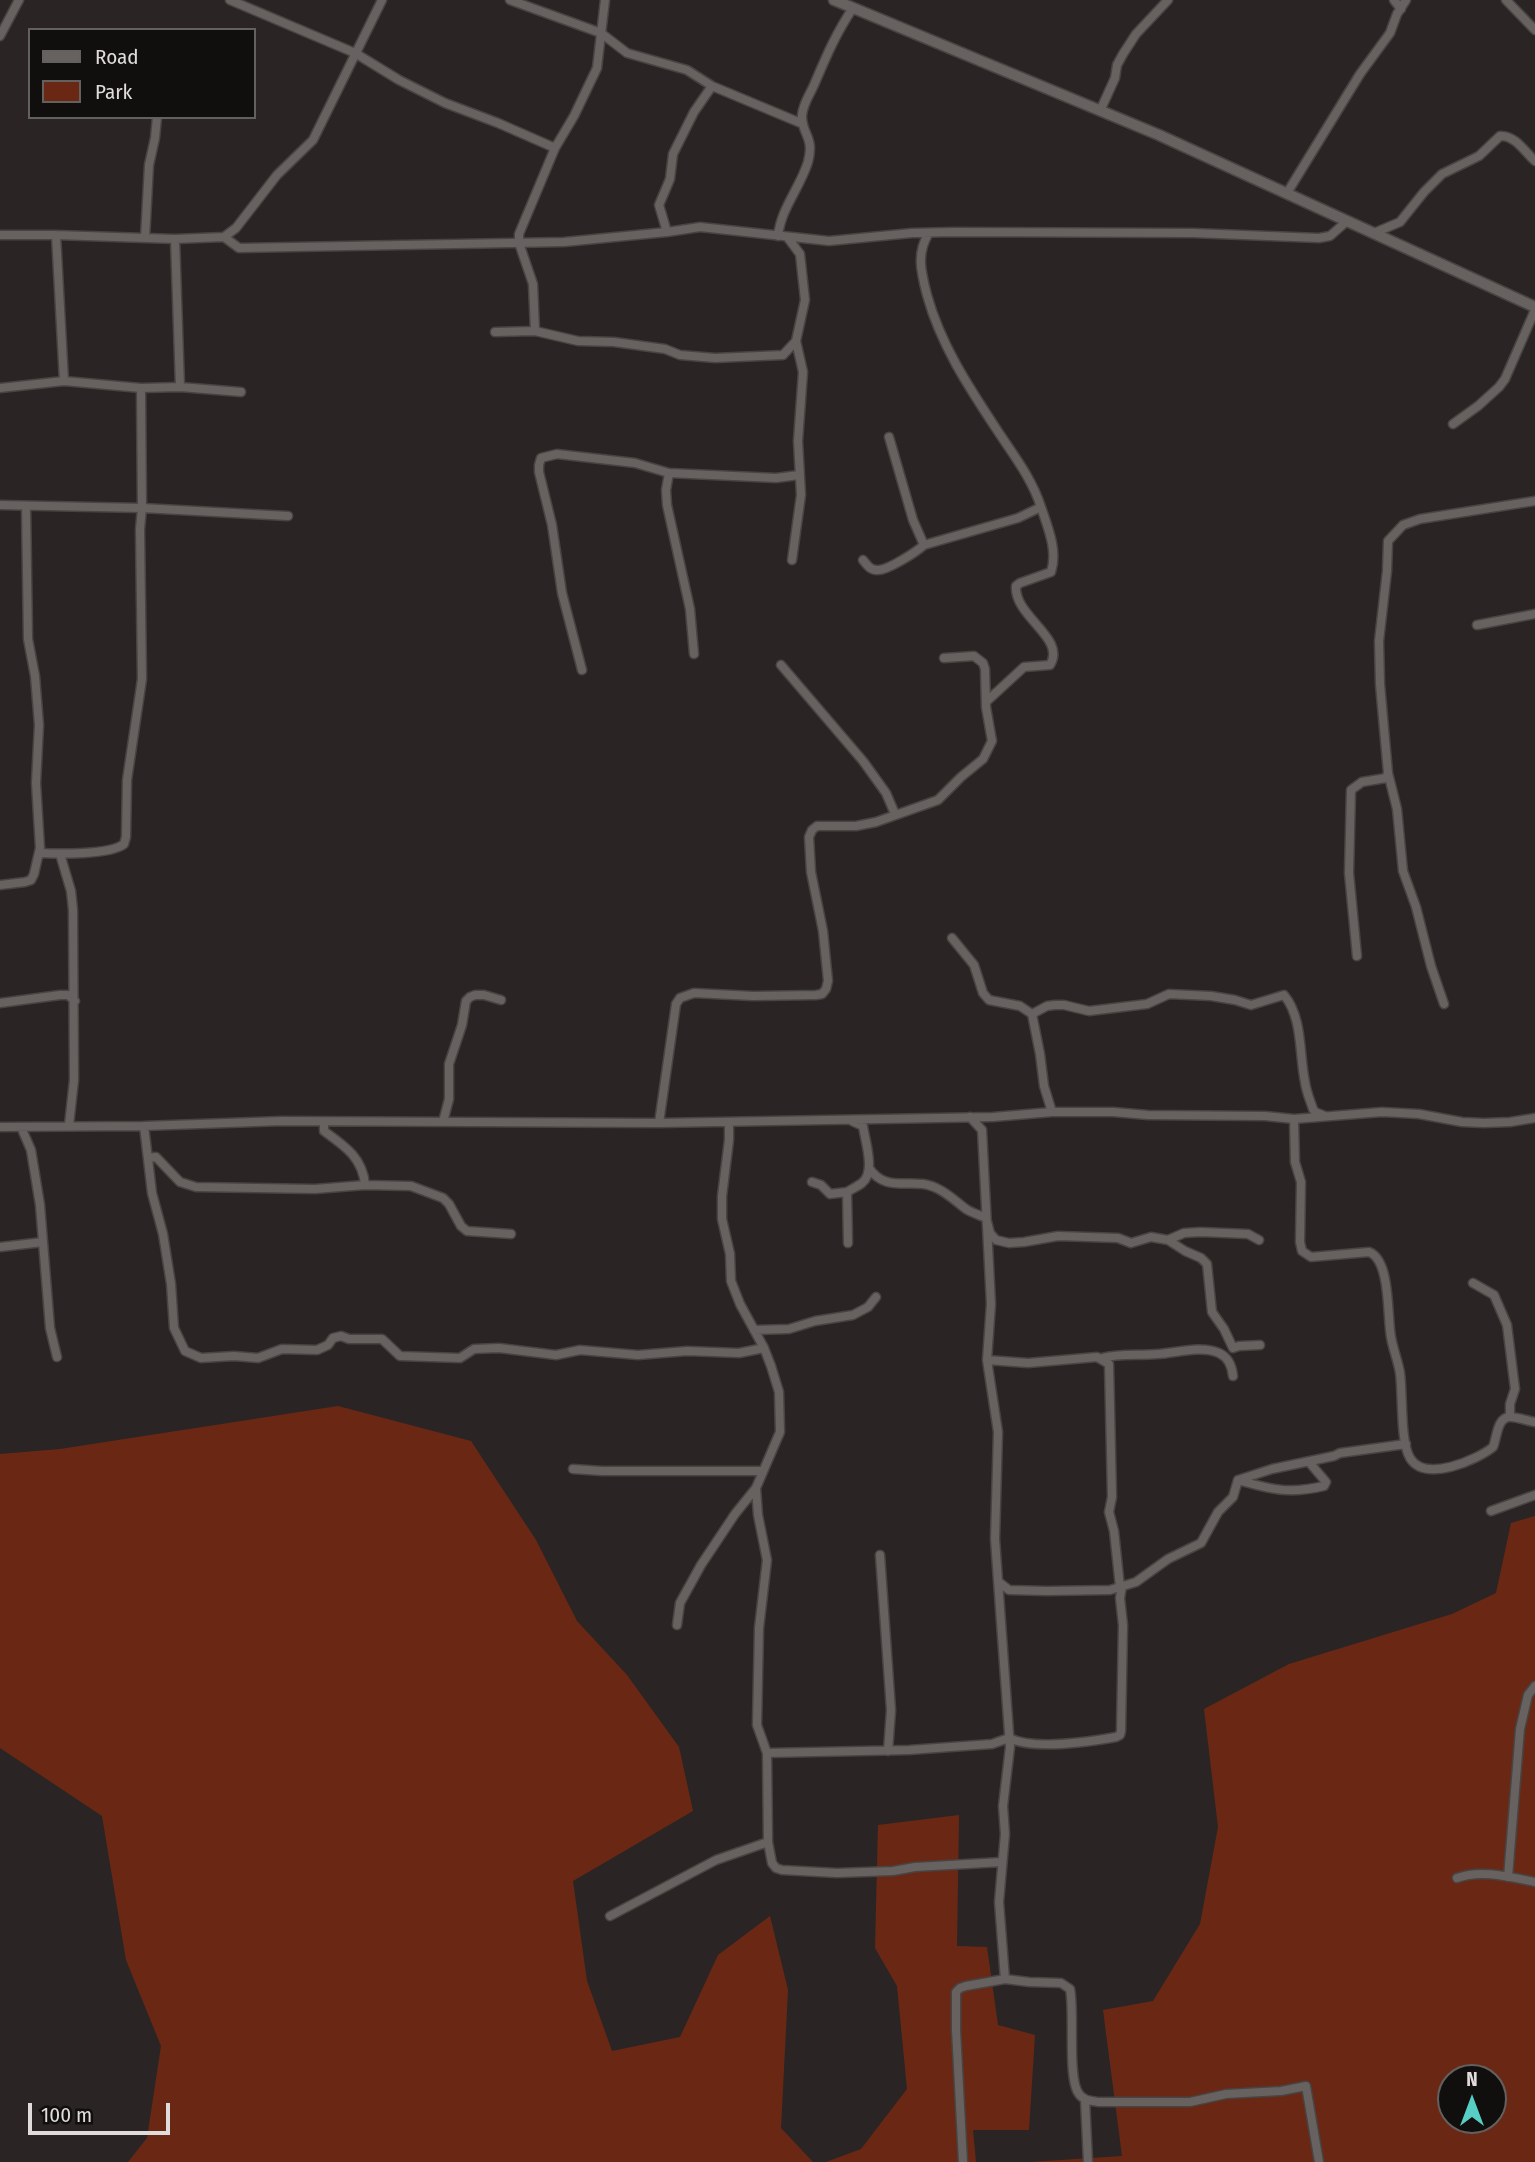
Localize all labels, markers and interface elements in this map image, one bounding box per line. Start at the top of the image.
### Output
legend [28,28,256,119]
text: Road [95,44,139,70]
text: Park [95,79,132,105]
north arrow [1437,2064,1507,2134]
text: N [1466,2068,1478,2091]
scale bar [32,2088,173,2132]
text: 100 m [41,2102,92,2128]

